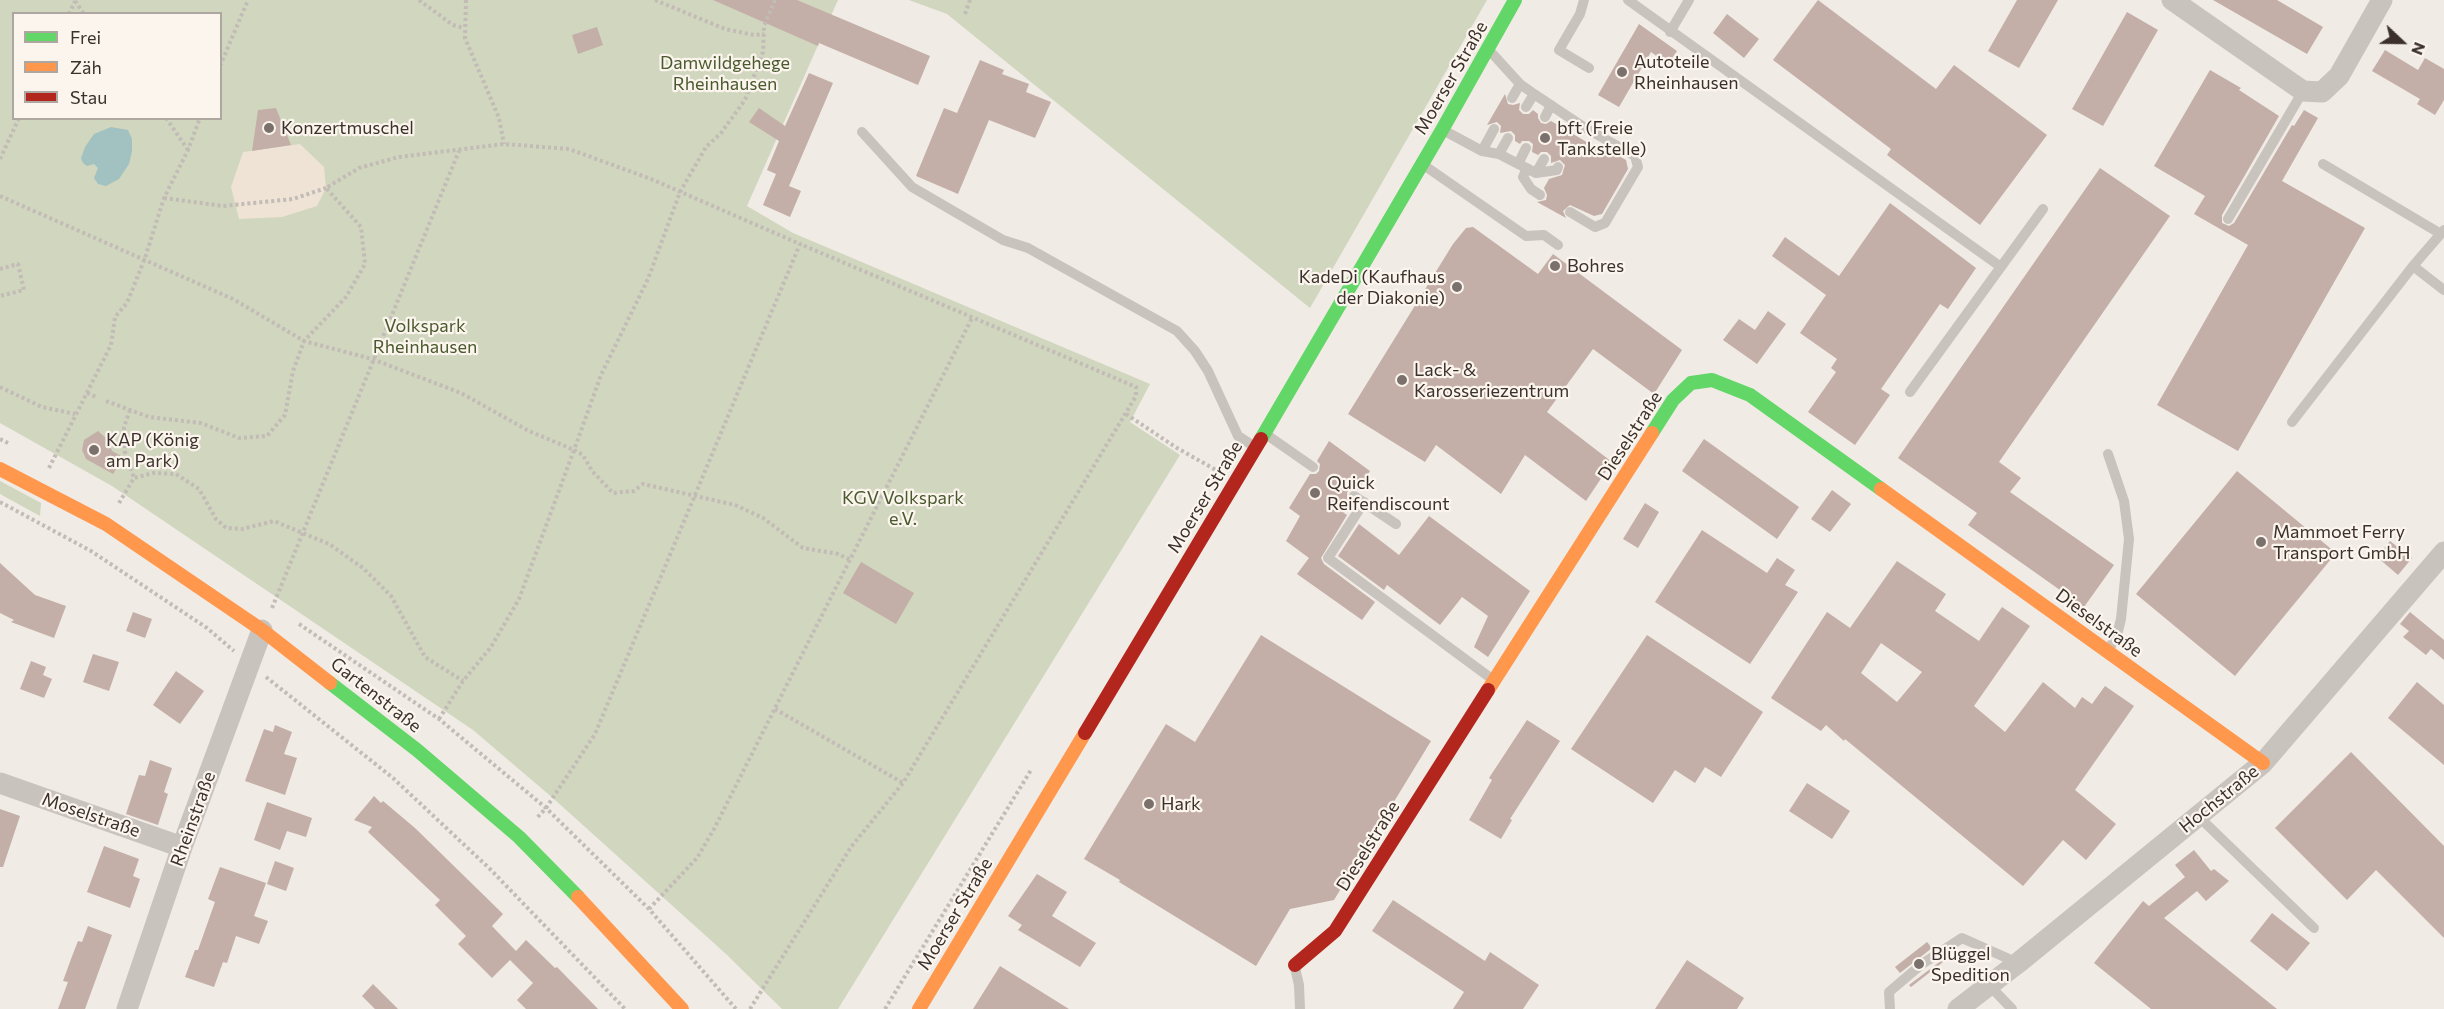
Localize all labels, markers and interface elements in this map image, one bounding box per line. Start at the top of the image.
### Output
legend [12,12,222,120]
north arrow [2372,12,2432,72]
street label: Moerser Straße [1410,18,1492,138]
text: Frei [70,26,101,48]
text: N [2408,40,2430,58]
place label: Autoteile Rheinhausen [1634,51,1739,94]
park label: Damwildgehege Rheinhausen [660,52,790,94]
text: Zäh [70,56,102,78]
marker: Autoteile Rheinhausen [1615,65,1629,79]
text: Stau [70,86,107,108]
place label: Konzertmuschel [281,117,414,139]
place label: bft (Freie Tankstelle) [1557,117,1646,160]
marker: Konzertmuschel [262,121,276,135]
marker: bft (Freie Tankstelle) [1538,131,1552,145]
place label: Bohres [1567,255,1624,277]
marker: Bohres [1548,259,1562,273]
place label: KadeDi (Kaufhaus der Diakonie) [1299,266,1445,308]
marker: KadeDi (Kaufhaus der Diakonie) [1450,280,1464,294]
park label: Volkspark Rheinhausen [373,315,477,358]
place label: Lack- & Karosseriezentrum [1414,359,1569,401]
marker: Lack- & Karosseriezentrum [1395,373,1409,387]
street label: Dieselstraße [1593,387,1667,485]
place label: KAP (König am Park) [106,429,199,472]
street label: Moerser Straße [1163,437,1247,557]
marker: KAP (König am Park) [87,443,101,457]
place label: Quick Reifendiscount [1327,472,1450,514]
marker: Quick Reifendiscount [1308,486,1322,500]
park label: KGV Volkspark e.V. [842,487,964,530]
place label: Mammoet Ferry Transport GmbH [2273,521,2410,564]
marker: Mammoet Ferry Transport GmbH [2254,535,2268,549]
street label: Dieselstraße [2051,584,2147,662]
street label: Gartenstraße [326,653,426,737]
street label: Hochstraße [2175,760,2263,838]
street label: Rheinstraße [166,769,220,869]
street label: Moselstraße [39,788,143,842]
place label: Hark [1161,793,1201,815]
marker: Hark [1142,797,1156,811]
street label: Dieselstraße [1332,797,1404,895]
street label: Moerser Straße [913,854,997,974]
place label: Blüggel Spedition [1931,943,2010,986]
marker: Blüggel Spedition [1912,957,1926,971]

